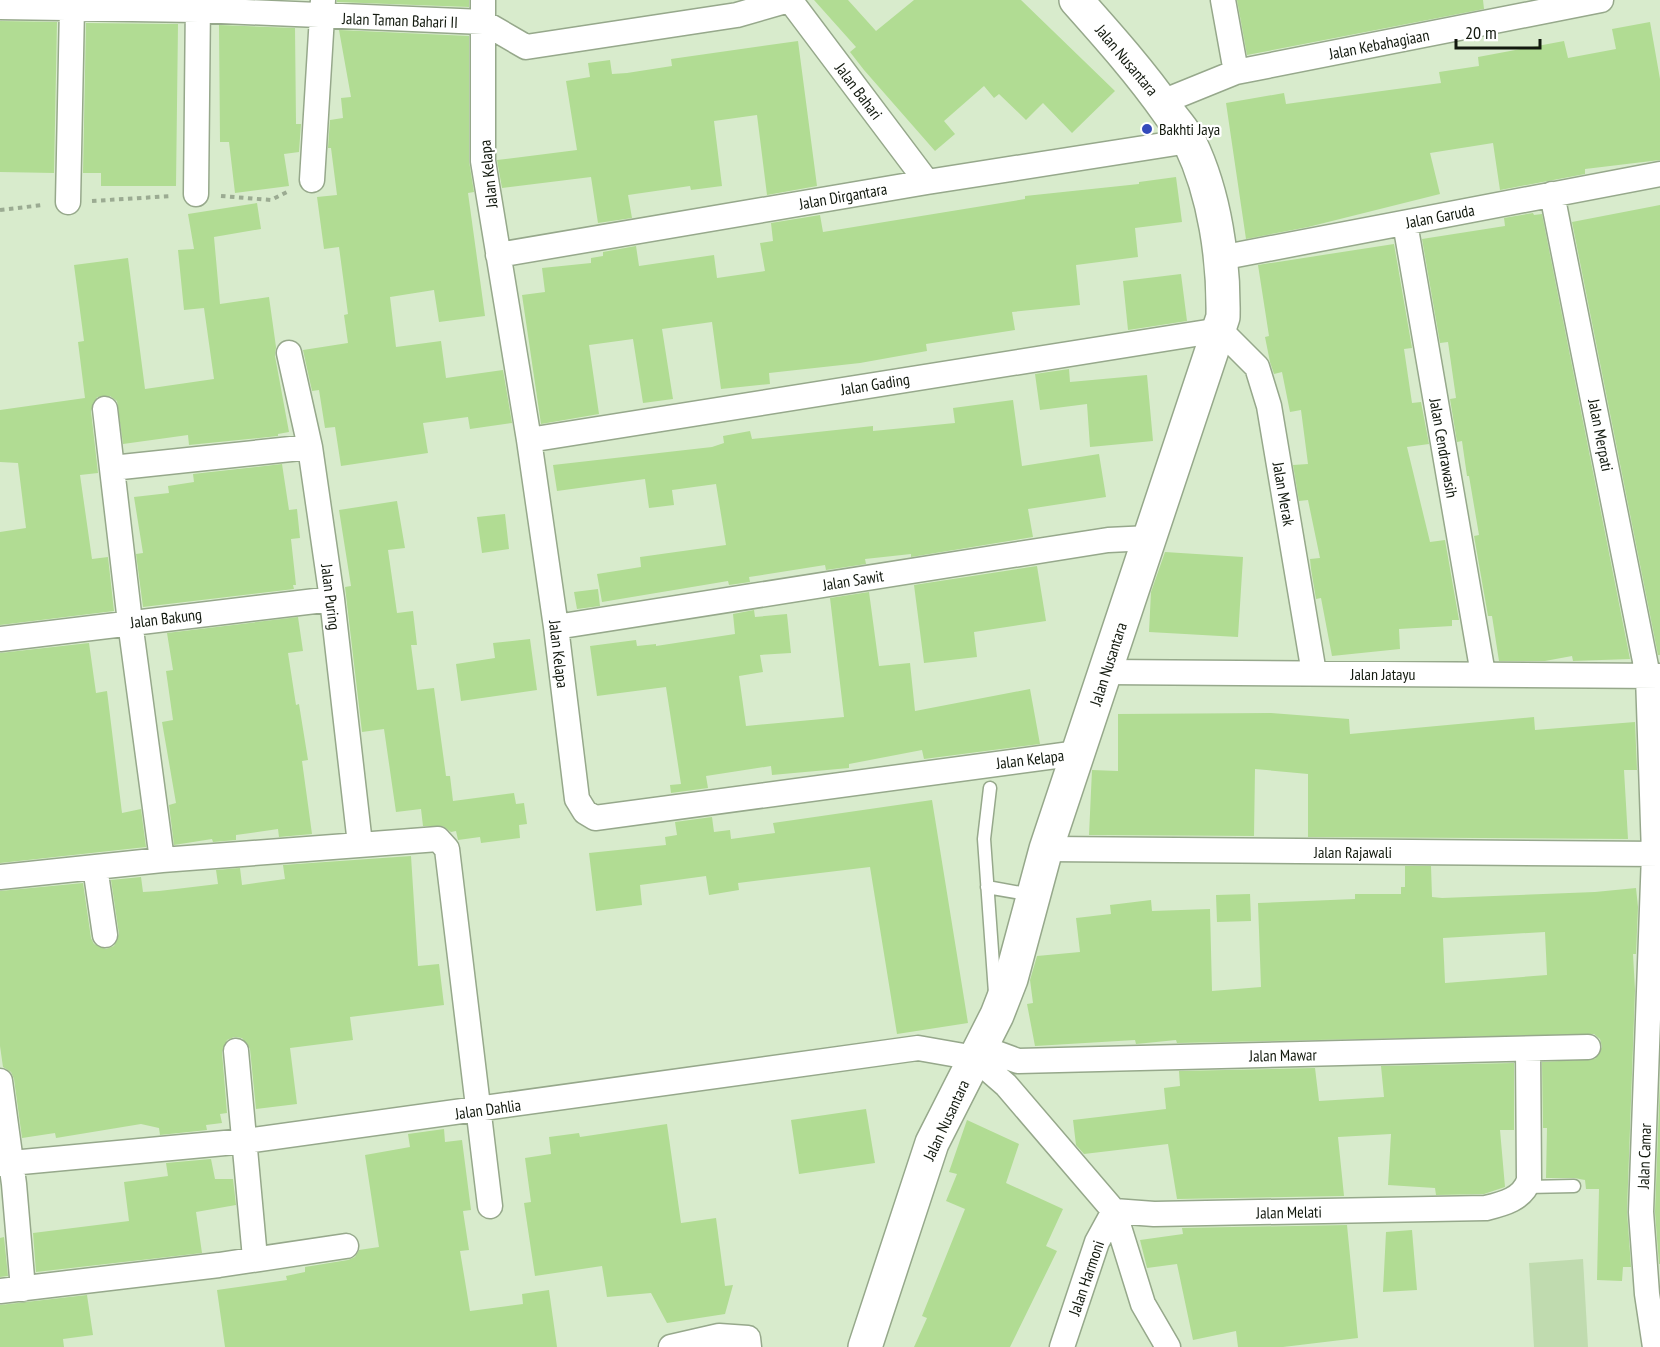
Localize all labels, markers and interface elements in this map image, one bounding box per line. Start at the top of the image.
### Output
street label: Jalan Taman Bahari II [341,8,458,32]
scale bar [1456,12,1540,50]
street label: Jalan Nusantara [1091,20,1163,100]
text: 20 m [1465,21,1497,44]
street label: Jalan Kebahagiaan [1326,24,1431,64]
street label: Jalan Bahari [831,58,887,123]
place label: Bakhti Jaya [1159,119,1220,139]
marker: Bakhti Jaya [1140,122,1154,136]
street label: Jalan Kelapa [474,139,502,210]
street label: Jalan Dirgantara [796,178,889,214]
street label: Jalan Garuda [1403,200,1476,233]
street label: Jalan Gading [838,369,911,399]
street label: Jalan Cendrawasih [1425,396,1463,499]
street label: Jalan Merpati [1584,396,1618,473]
street label: Jalan Merak [1268,459,1300,528]
street label: Jalan Puring [317,562,345,631]
street label: Jalan Sawit [820,565,885,595]
street label: Jalan Bakung [128,604,203,632]
street label: Jalan Kelapa [545,618,573,689]
street label: Jalan Nusantara [1085,620,1131,709]
street label: Jalan Jatayu [1350,664,1415,684]
street label: Jalan Kelapa [994,745,1065,773]
street label: Jalan Rajawali [1313,842,1392,862]
street label: Jalan Mawar [1248,1044,1318,1066]
street label: Jalan Nusantara [918,1076,973,1164]
street label: Jalan Dahlia [453,1094,522,1124]
street label: Jalan Camar [1633,1122,1655,1190]
street label: Jalan Melati [1255,1201,1322,1223]
street label: Jalan Harmoni [1064,1238,1108,1319]

